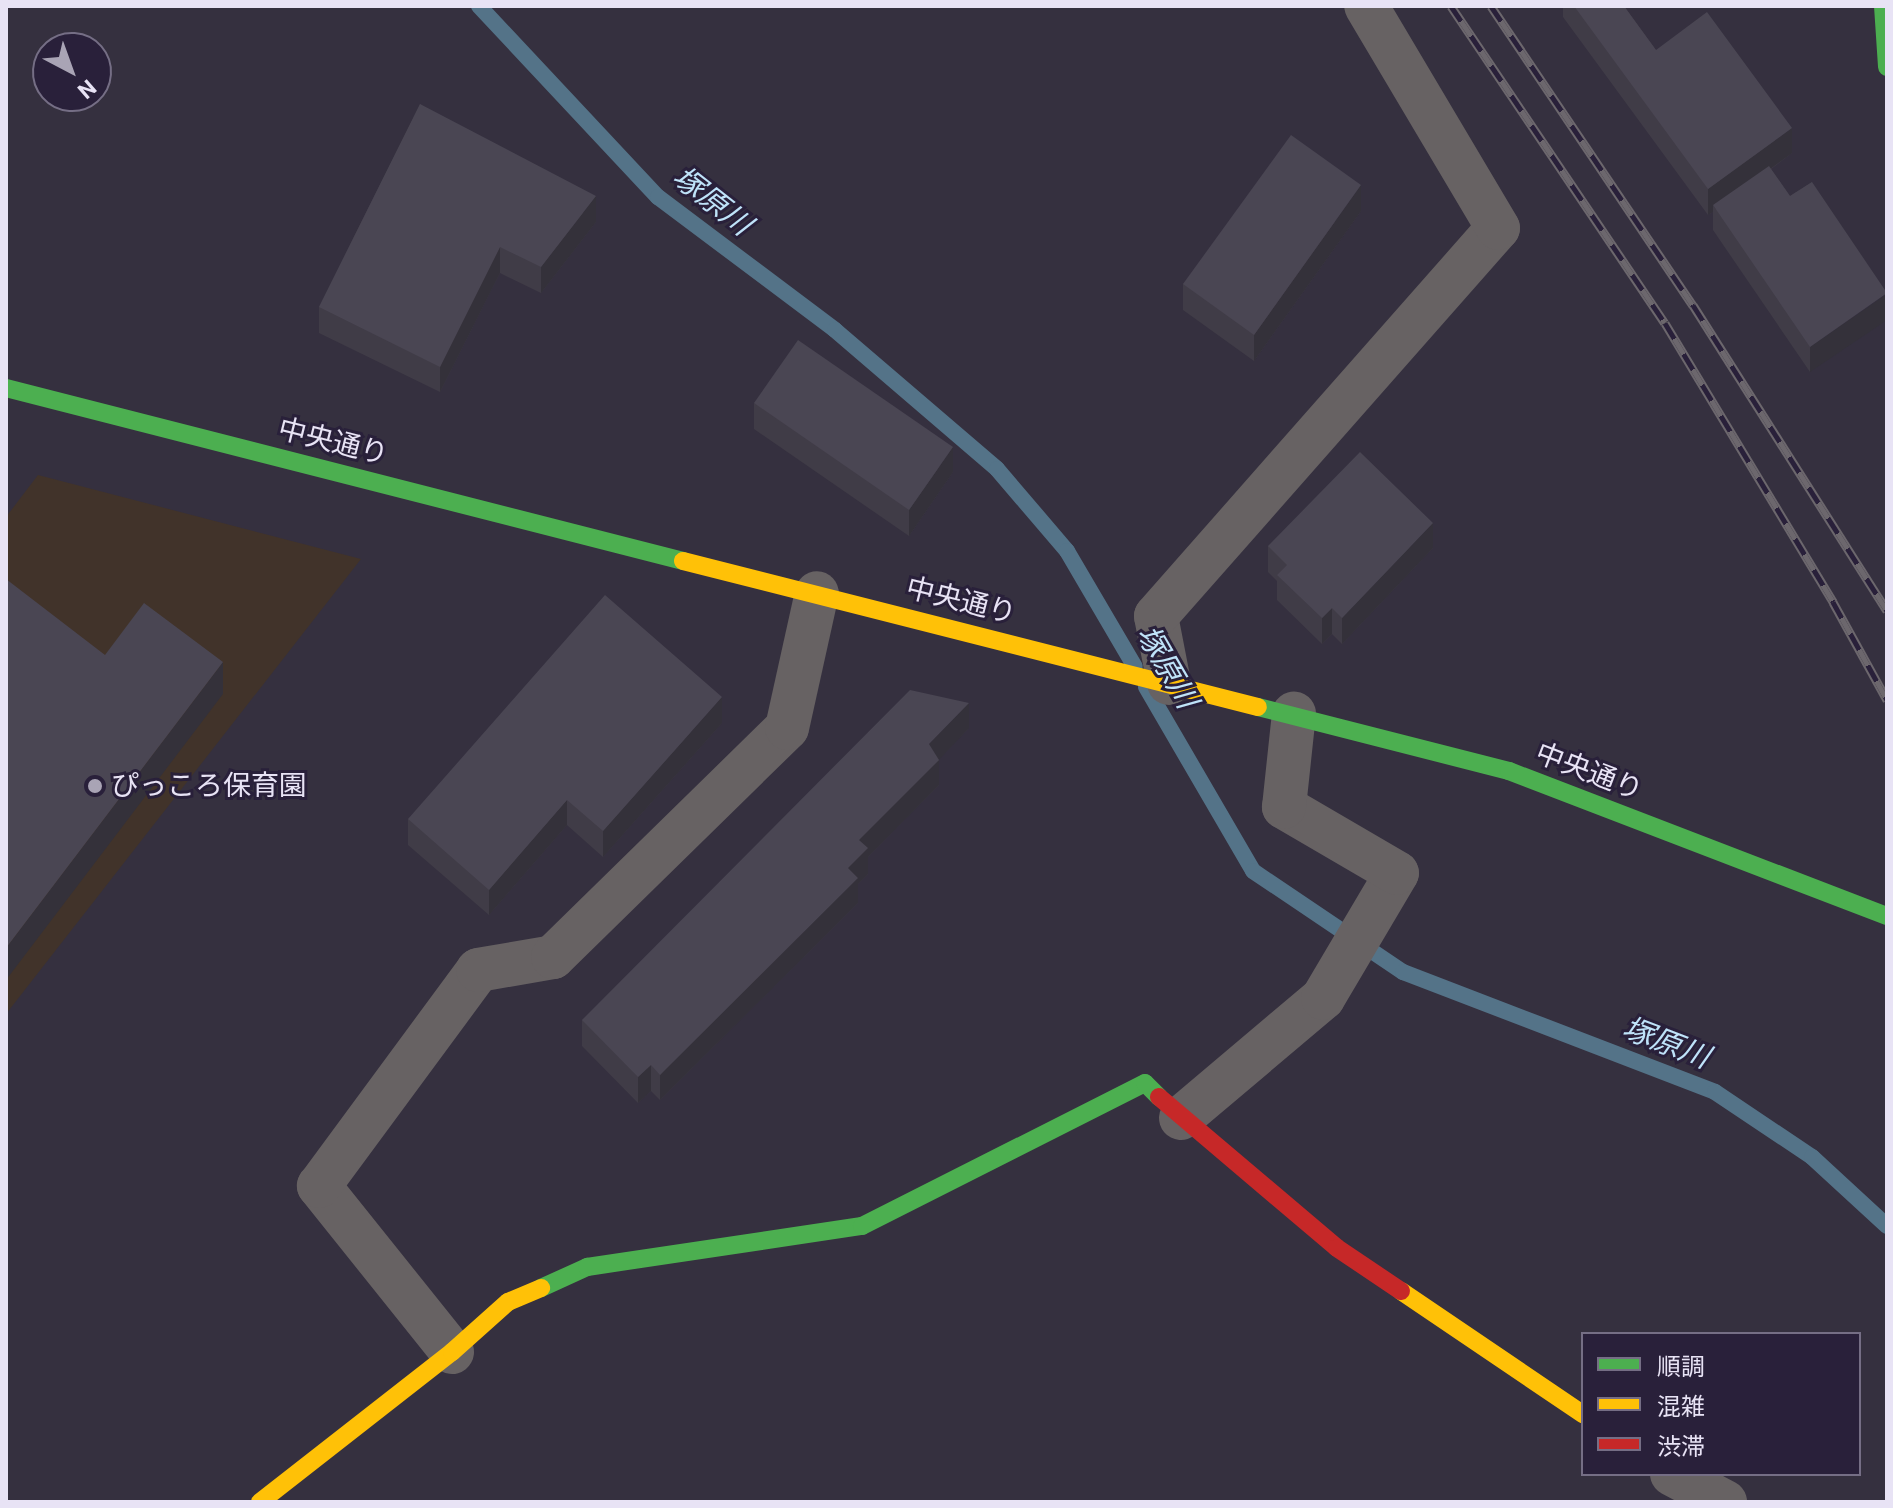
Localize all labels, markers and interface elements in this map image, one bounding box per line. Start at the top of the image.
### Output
north arrow [32,32,112,112]
text: N [73,74,101,104]
water label: 塚原川 [665,159,759,243]
street label: 中央通り [275,412,391,472]
street label: 中央通り [903,571,1019,631]
water label: 塚原川 [1129,619,1205,715]
street label: 中央通り [1531,736,1647,808]
place label: ぴっころ保育園 [111,769,307,803]
marker: ぴっころ保育園 [86,777,104,795]
water label: 塚原川 [1618,1010,1714,1076]
legend [1581,1332,1861,1476]
text: 順調 [1657,1353,1705,1381]
text: 混雑 [1657,1393,1705,1421]
text: 渋滞 [1657,1433,1705,1461]

